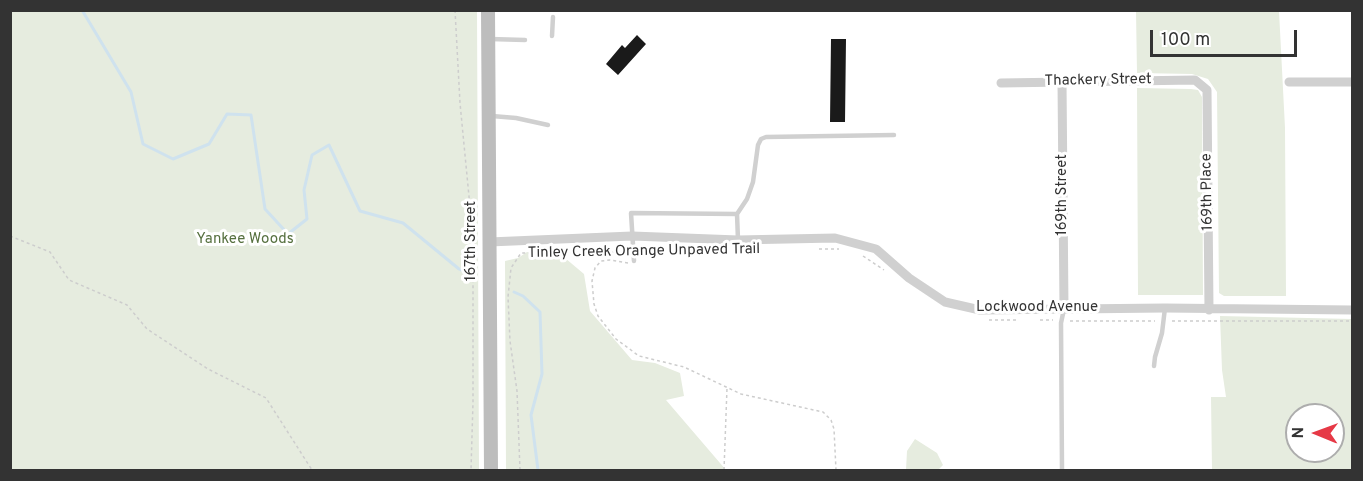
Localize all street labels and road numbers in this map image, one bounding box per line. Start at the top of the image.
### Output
street label: Thackery Street [1044,71,1152,91]
street label: 169th Place [1198,153,1218,231]
street label: 169th Street [1054,154,1072,236]
street label: 167th Street [463,201,481,281]
street label: Tinley Creek Orange Unpaved Trail [528,241,760,263]
street label: Lockwood Avenue [976,299,1098,317]

